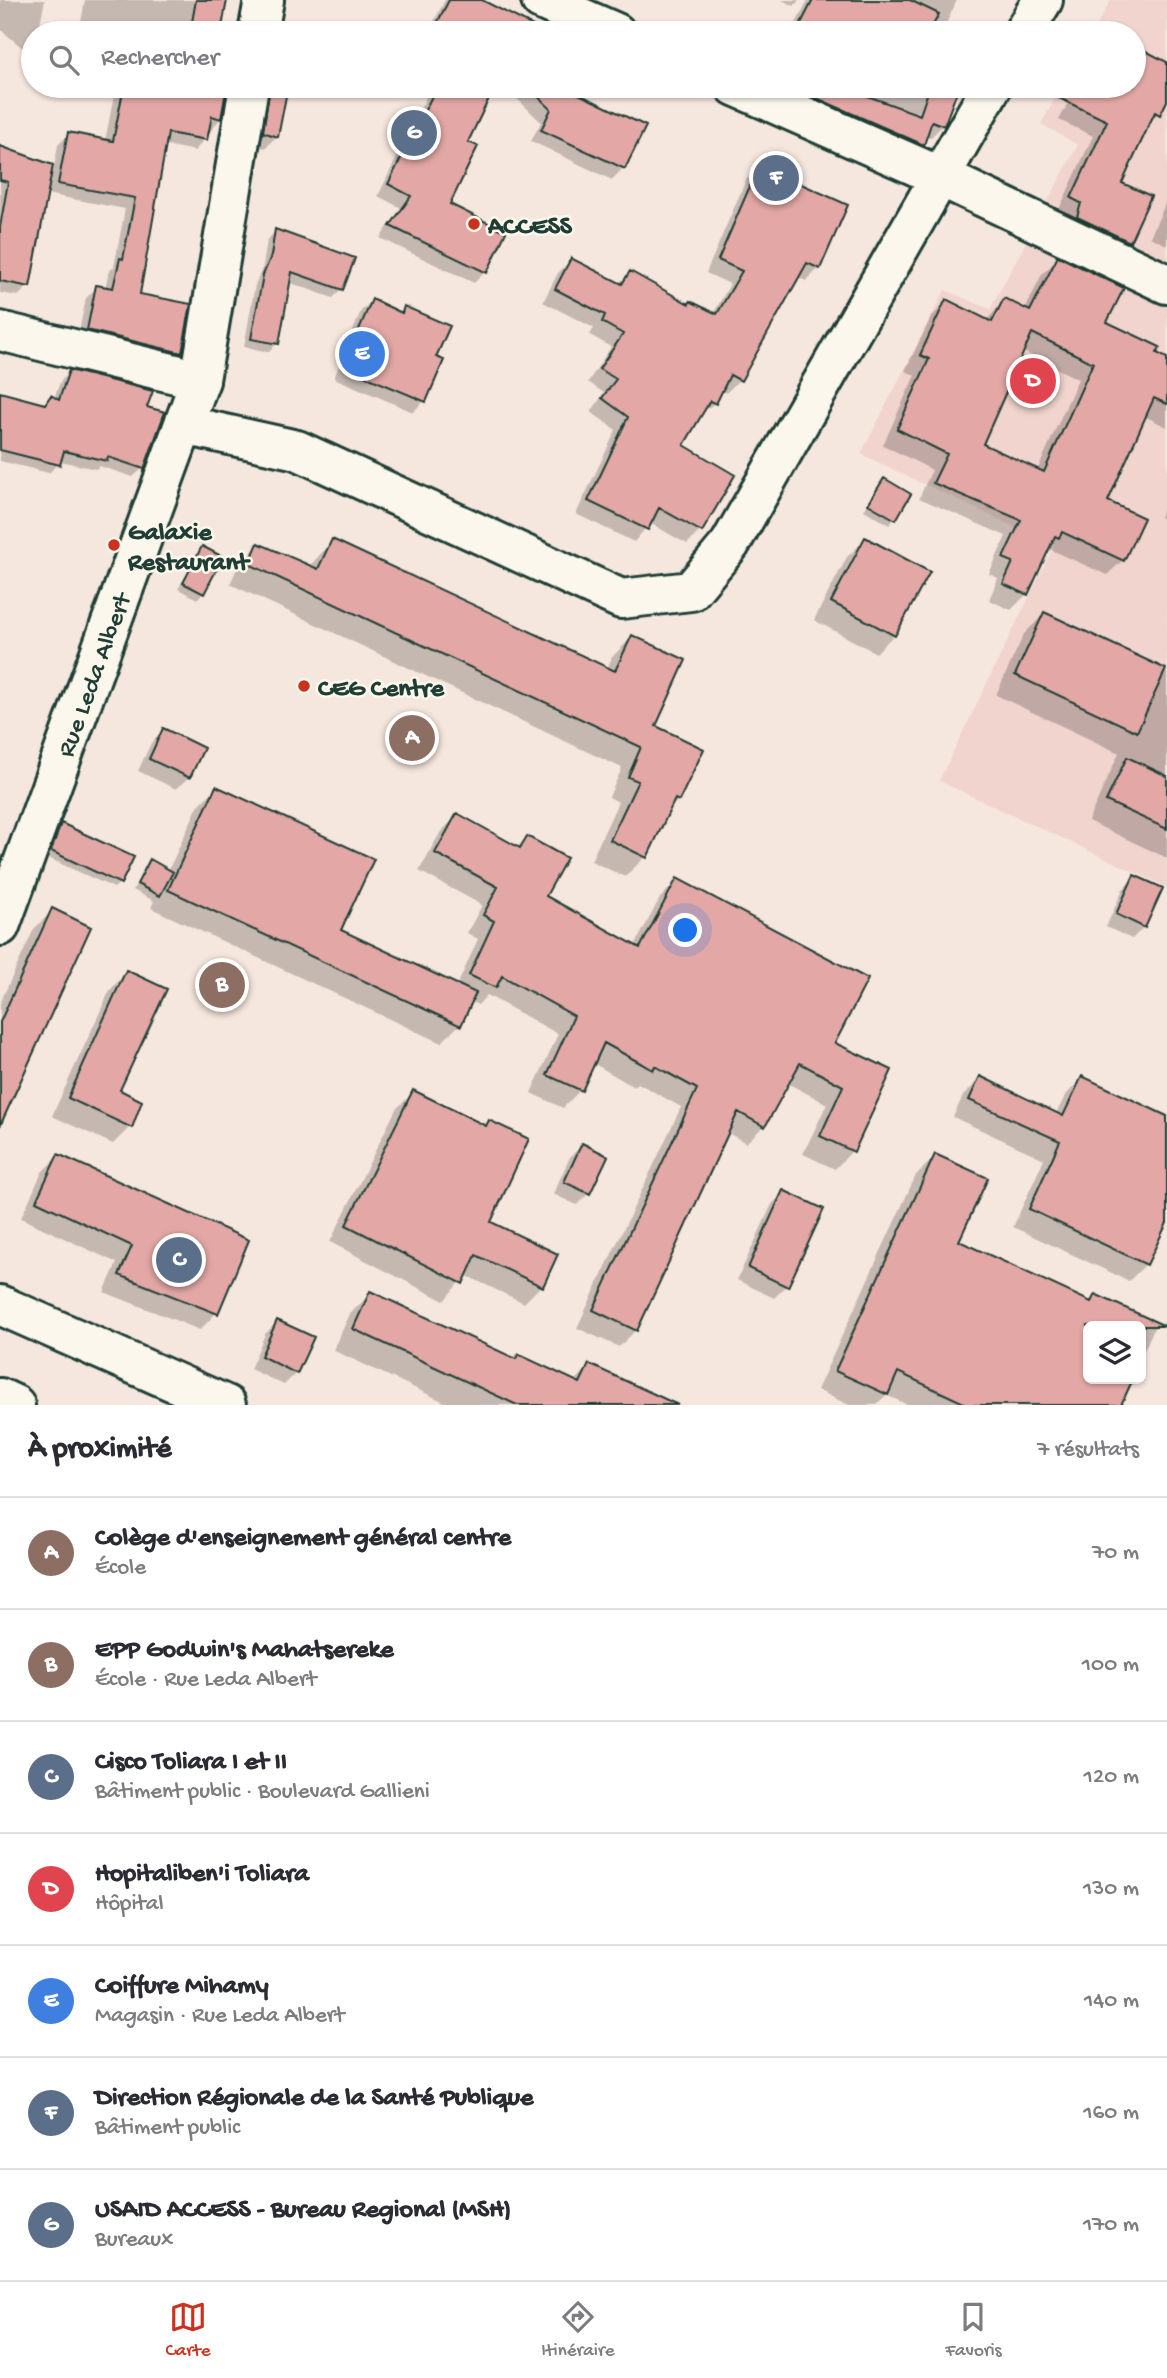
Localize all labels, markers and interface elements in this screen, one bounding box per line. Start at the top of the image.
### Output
search box [21,21,1146,98]
icon: search [45,41,83,79]
text: Rechercher [101,44,219,75]
pin: G [391,107,437,159]
pin: F [753,152,799,204]
place label: ACCESS [487,213,573,244]
marker: ACCESS [466,216,482,232]
pin: E [339,328,385,380]
pin: D [1010,355,1056,407]
place label: Galaxie Restaurant [127,519,251,580]
marker: Galaxie Restaurant [106,537,122,553]
street label: Rue Leda Albert [52,587,141,762]
place label: CEG Centre [318,675,446,706]
marker: CEG Centre [296,678,312,694]
pin: A [389,712,435,764]
your location [668,913,702,947]
pin: B [199,959,245,1011]
pin: C [156,1234,202,1286]
map controls [1083,1321,1146,1384]
button: layers [1083,1321,1146,1384]
text: À proximité [28,1433,172,1468]
text: 7 résultats [1037,1437,1139,1464]
text: Colège d'enseignement général centre [95,1524,511,1555]
text: A [44,1540,58,1567]
text: 70 m [1092,1540,1139,1567]
text: École [95,1555,146,1582]
text: EPP Godwin's Mahatsereke [95,1636,394,1667]
text: B [45,1652,57,1679]
text: 100 m [1082,1652,1139,1679]
text: École · Rue Leda Albert [95,1667,316,1694]
text: Cisco Toliara I et II [95,1748,287,1779]
text: C [45,1764,57,1791]
text: 120 m [1084,1764,1139,1791]
text: Bâtiment public · Boulevard Gallieni [95,1779,430,1806]
text: Hopitaliben'i Toliara [95,1860,309,1891]
text: D [44,1876,59,1903]
text: 130 m [1083,1876,1139,1903]
text: Hôpital [95,1891,164,1918]
text: Coiffure Mihamy [95,1972,268,2003]
text: E [44,1988,58,2015]
text: 140 m [1084,1988,1139,2015]
text: Magasin · Rue Leda Albert [95,2003,344,2030]
text: Direction Régionale de la Santé Publique [95,2084,533,2115]
text: F [45,2100,57,2127]
text: 160 m [1083,2100,1139,2127]
text: Bâtiment public [95,2115,240,2142]
text: USAID ACCESS - Bureau Regional (MSH) [95,2196,511,2227]
text: G [44,2212,58,2239]
text: 170 m [1083,2212,1139,2239]
text: Bureaux [95,2227,173,2254]
tab: Carte [165,2298,211,2363]
tab: Itinéraire [541,2298,614,2363]
tab: Favoris [945,2298,1002,2363]

